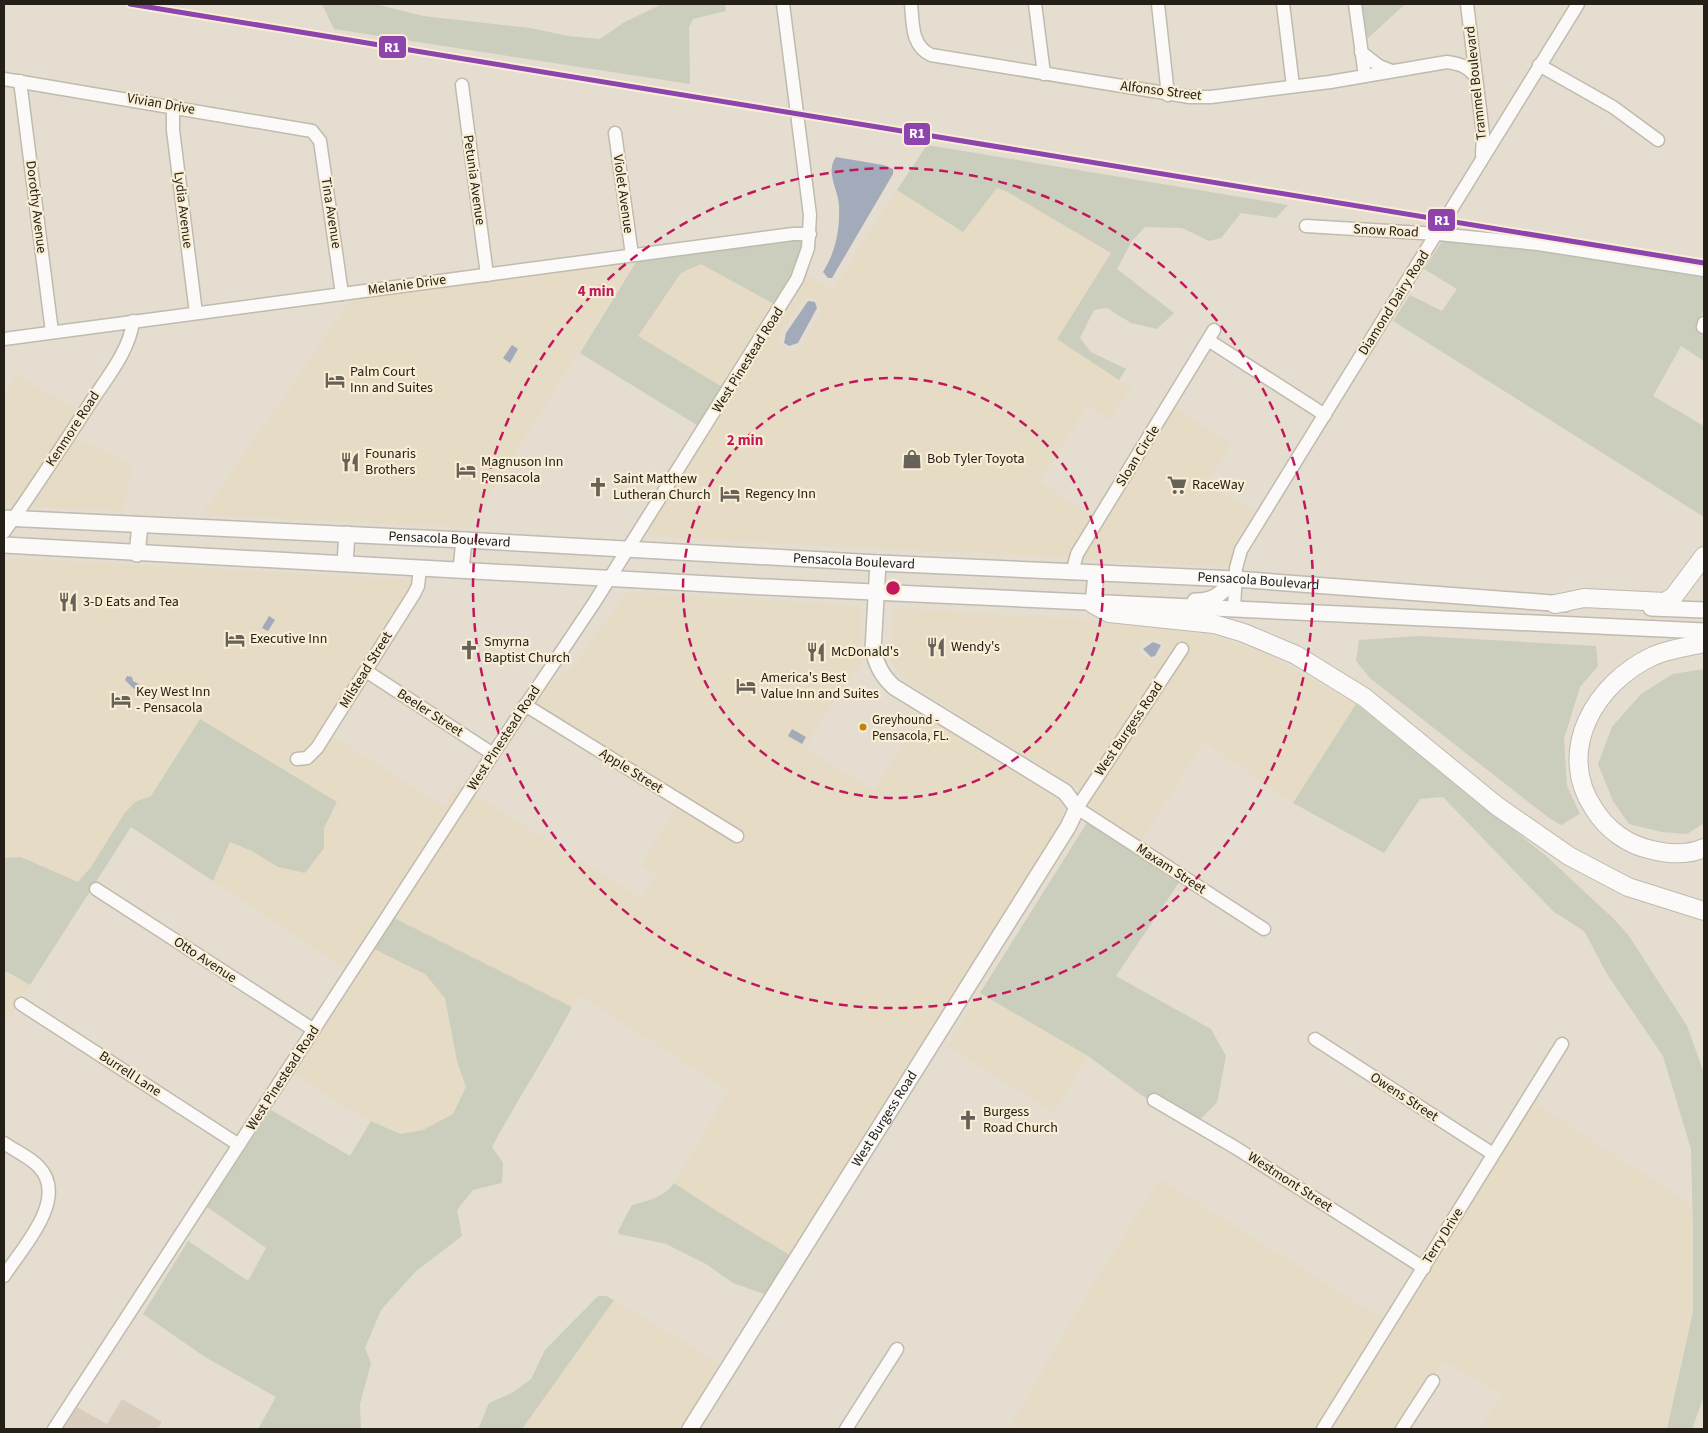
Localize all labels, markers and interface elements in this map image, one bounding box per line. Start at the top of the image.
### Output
street label: Trammel Boulevard [1460,25,1492,141]
line badge: R1 [378,35,407,59]
text: R1 [384,38,400,58]
street label: Alfonso Street [1119,76,1203,106]
street label: Vivian Drive [126,88,197,120]
line badge: R1 [903,122,931,146]
text: R1 [909,124,925,144]
street label: Petunia Avenue [458,134,490,226]
street label: Violet Avenue [608,153,638,235]
street label: Dorothy Avenue [20,160,52,254]
street label: Lydia Avenue [168,171,198,249]
street label: Tina Avenue [316,176,346,250]
line badge: R1 [1427,208,1456,232]
text: R1 [1434,211,1450,231]
street label: Snow Road [1353,219,1419,243]
street label: Diamond Dairy Road [1354,247,1434,359]
street label: Melanie Drive [367,270,448,300]
text: 4 min [578,281,614,302]
street label: West Pinestead Road [707,303,789,417]
place label: Palm Court Inn and Suites [350,362,433,398]
hotel icon: Palm Court Inn and Suites [324,369,346,391]
street label: Kenmore Road [41,387,105,471]
street label: Sloan Circle [1111,421,1165,491]
text: 2 min [727,430,763,451]
place label: Founaris Brothers [365,444,416,480]
shop icon: Bob Tyler Toyota [901,448,923,470]
place label: Bob Tyler Toyota [927,449,1025,469]
restaurant icon: Founaris Brothers [339,451,361,473]
place label: Magnuson Inn Pensacola [481,452,563,488]
hotel icon: Magnuson Inn Pensacola [455,459,477,481]
place label: Saint Matthew Lutheran Church [613,469,711,505]
supermarket icon: RaceWay [1166,474,1188,496]
place label: RaceWay [1192,475,1245,495]
church icon: Saint Matthew Lutheran Church [587,476,609,498]
hotel icon: Regency Inn [719,483,741,505]
place label: Regency Inn [745,484,816,504]
street label: Pensacola Boulevard [388,526,511,553]
street label: Pensacola Boulevard [792,548,915,575]
street label: Pensacola Boulevard [1197,567,1320,595]
centre of rings [884,579,902,597]
restaurant icon: 3-D Eats and Tea [57,591,79,613]
place label: 3-D Eats and Tea [83,592,179,612]
hotel icon: Executive Inn [224,628,246,650]
street label: Milstead Street [335,628,398,712]
place label: Executive Inn [250,629,327,649]
place label: Smyrna Baptist Church [484,632,570,668]
restaurant icon: Wendy's [925,636,947,658]
place label: Wendy's [951,637,1000,657]
church icon: Smyrna Baptist Church [458,639,480,661]
restaurant icon: McDonald's [805,641,827,663]
place label: McDonald's [831,642,899,662]
place label: America's Best Value Inn and Suites [761,668,879,704]
hotel icon: America's Best Value Inn and Suites [735,675,757,697]
street label: West Burgess Road [1090,678,1168,780]
place label: Key West Inn - Pensacola [136,682,210,718]
street label: West Pinestead Road [463,682,545,794]
street label: Beeler Street [393,684,467,742]
hotel icon: Key West Inn - Pensacola [110,689,132,711]
place label: Greyhound - Pensacola, FL. [872,711,949,745]
marker: Greyhound - Pensacola, FL. [858,722,868,732]
street label: Apple Street [595,744,667,799]
street label: Maxam Street [1132,839,1210,899]
street label: Otto Avenue [169,932,241,988]
street label: West Pinestead Road [242,1022,324,1134]
street label: Burrell Lane [95,1046,165,1102]
street label: West Burgess Road [847,1067,922,1171]
street label: Owens Street [1366,1067,1442,1127]
place label: Burgess Road Church [983,1102,1058,1138]
church icon: Burgess Road Church [957,1109,979,1131]
street label: Westmont Street [1244,1147,1337,1217]
street label: Terry Drive [1418,1204,1468,1268]

